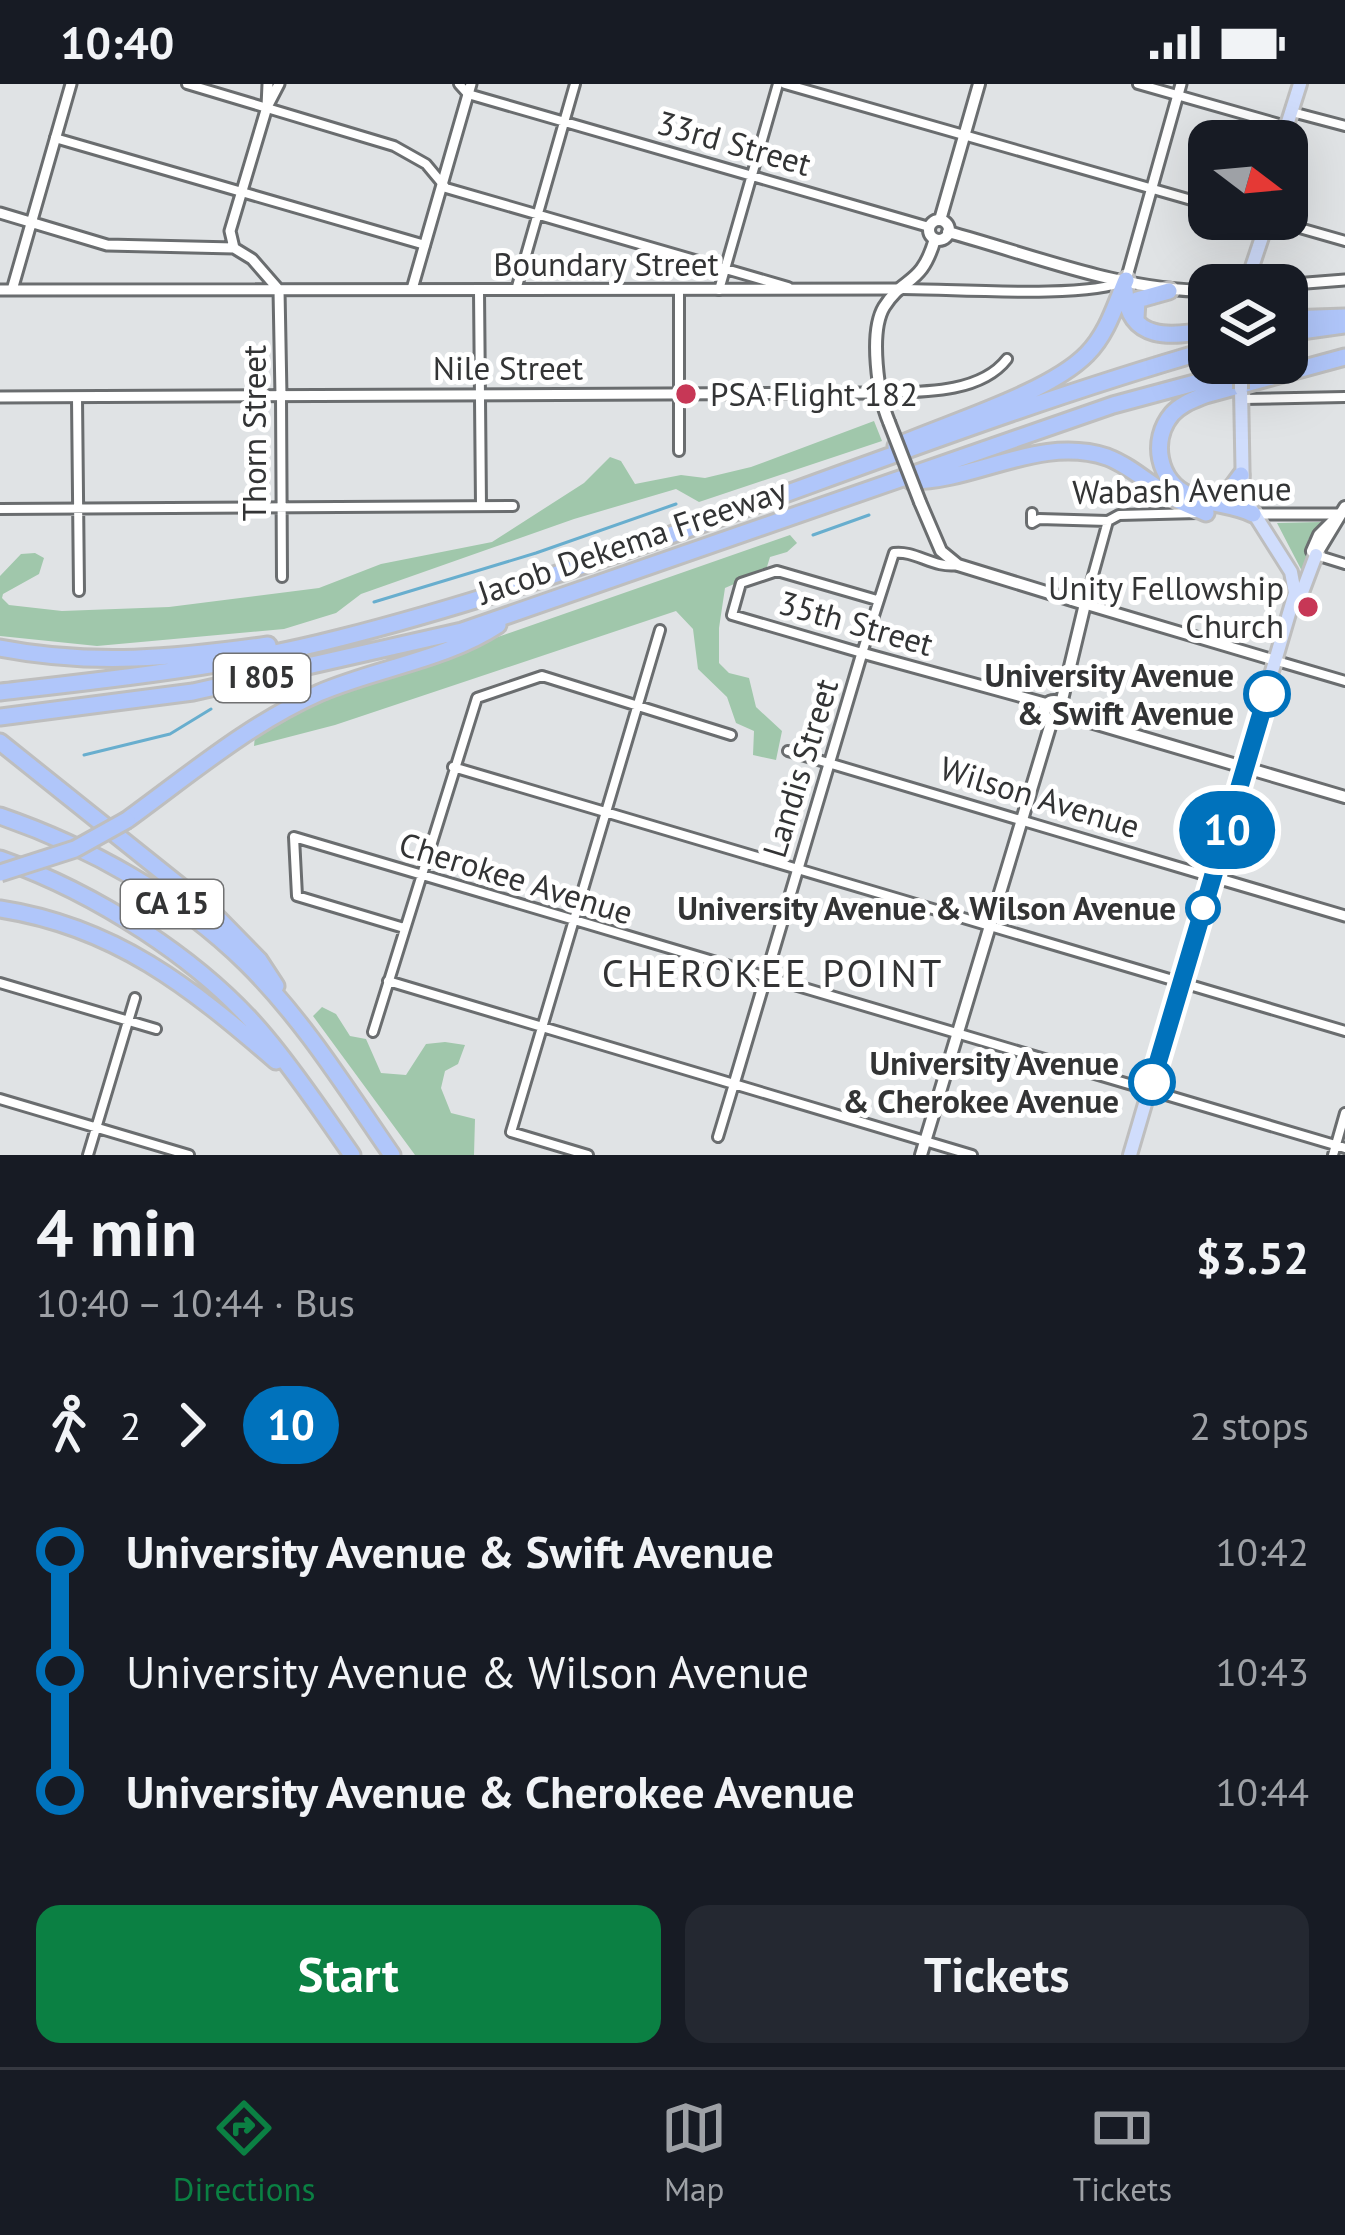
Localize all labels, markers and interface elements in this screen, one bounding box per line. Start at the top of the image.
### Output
text: 10:40 [60,13,174,71]
street label: 33rd Street [652,100,816,185]
north arrow [1188,120,1308,240]
map controls [1188,120,1308,384]
street label: Boundary Street [493,242,719,285]
button: layers [1188,264,1308,384]
street label: Thorn Street [232,345,275,521]
street label: Nile Street [433,346,583,389]
place label: PSA Flight 182 [710,372,918,415]
marker: PSA Flight 182 [673,381,699,407]
street label: Wabash Avenue [1072,466,1292,513]
street label: Jacob Dekema Freeway [470,467,793,614]
place label: Unity Fellowship Church [1048,566,1284,647]
street label: 35th Street [774,580,938,665]
marker: Unity Fellowship Church [1295,594,1321,620]
place label: University Avenue & Swift Avenue [984,653,1234,734]
road number: I 805 [214,654,310,702]
marker: University Avenue & Swift Avenue [1245,672,1289,716]
street label: Landis Street [752,673,847,862]
street label: Wilson Avenue [935,746,1145,847]
line badge: 10 [1173,791,1281,869]
text: 10 [1203,802,1251,857]
street label: Cherokee Avenue [394,822,638,933]
road number: CA 15 [121,880,223,928]
place label: University Avenue & Wilson Avenue [677,886,1176,929]
marker: University Avenue & Wilson Avenue [1187,892,1219,924]
district label: CHEROKEE POINT [602,947,944,998]
place label: University Avenue & Cherokee Avenue [843,1041,1119,1122]
marker: University Avenue & Cherokee Avenue [1130,1060,1174,1104]
text: 4 min [36,1189,197,1274]
text: $3.52 [1196,1228,1309,1286]
text: 10:40 – 10:44 · Bus [36,1277,355,1328]
icon: walk [36,1392,102,1458]
icon: forward [159,1392,225,1458]
text: 10 [267,1397,315,1452]
text: 2 [120,1400,141,1451]
text: 2 stops [1190,1400,1309,1451]
text: University Avenue & Swift Avenue [126,1522,774,1580]
text: 10:42 [1215,1526,1309,1577]
text: University Avenue & Wilson Avenue [126,1642,809,1700]
text: 10:43 [1215,1646,1309,1697]
text: University Avenue & Cherokee Avenue [126,1762,855,1820]
text: 10:44 [1215,1766,1309,1817]
button: Start [36,1905,661,2043]
button: Tickets [685,1905,1309,2043]
tab: Directions [173,2095,315,2210]
tab: Map [661,2095,727,2210]
tab: Tickets [1073,2095,1172,2210]

